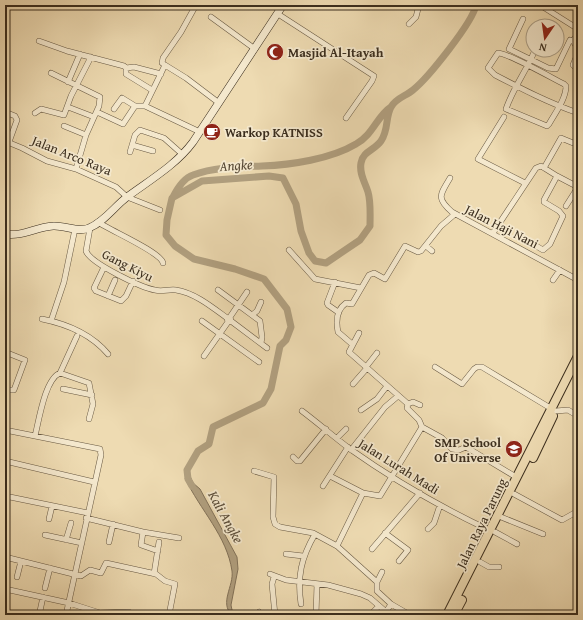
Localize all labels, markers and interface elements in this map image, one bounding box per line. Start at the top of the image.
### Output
north arrow [525,18,565,58]
text: N [537,39,548,56]
mosque icon: Masjid Al-Itayah [265,42,285,62]
place label: Masjid Al-Itayah [288,43,384,62]
cafe icon: Warkop KATNISS [202,122,222,142]
place label: Warkop KATNISS [225,123,323,142]
street label: Jalan Arco Raya [27,130,115,180]
water label: Angke [218,154,254,176]
street label: Jalan Haji Nani [460,199,542,253]
street label: Gang Kiyu [99,244,157,286]
street label: Jalan Lurah Madi [353,433,443,499]
place label: SMP School Of Universe [434,433,501,467]
school or university icon: SMP School Of Universe [504,439,524,459]
street label: Jalan Raya Parung [450,474,512,573]
water label: Kali Angke [203,486,249,547]

